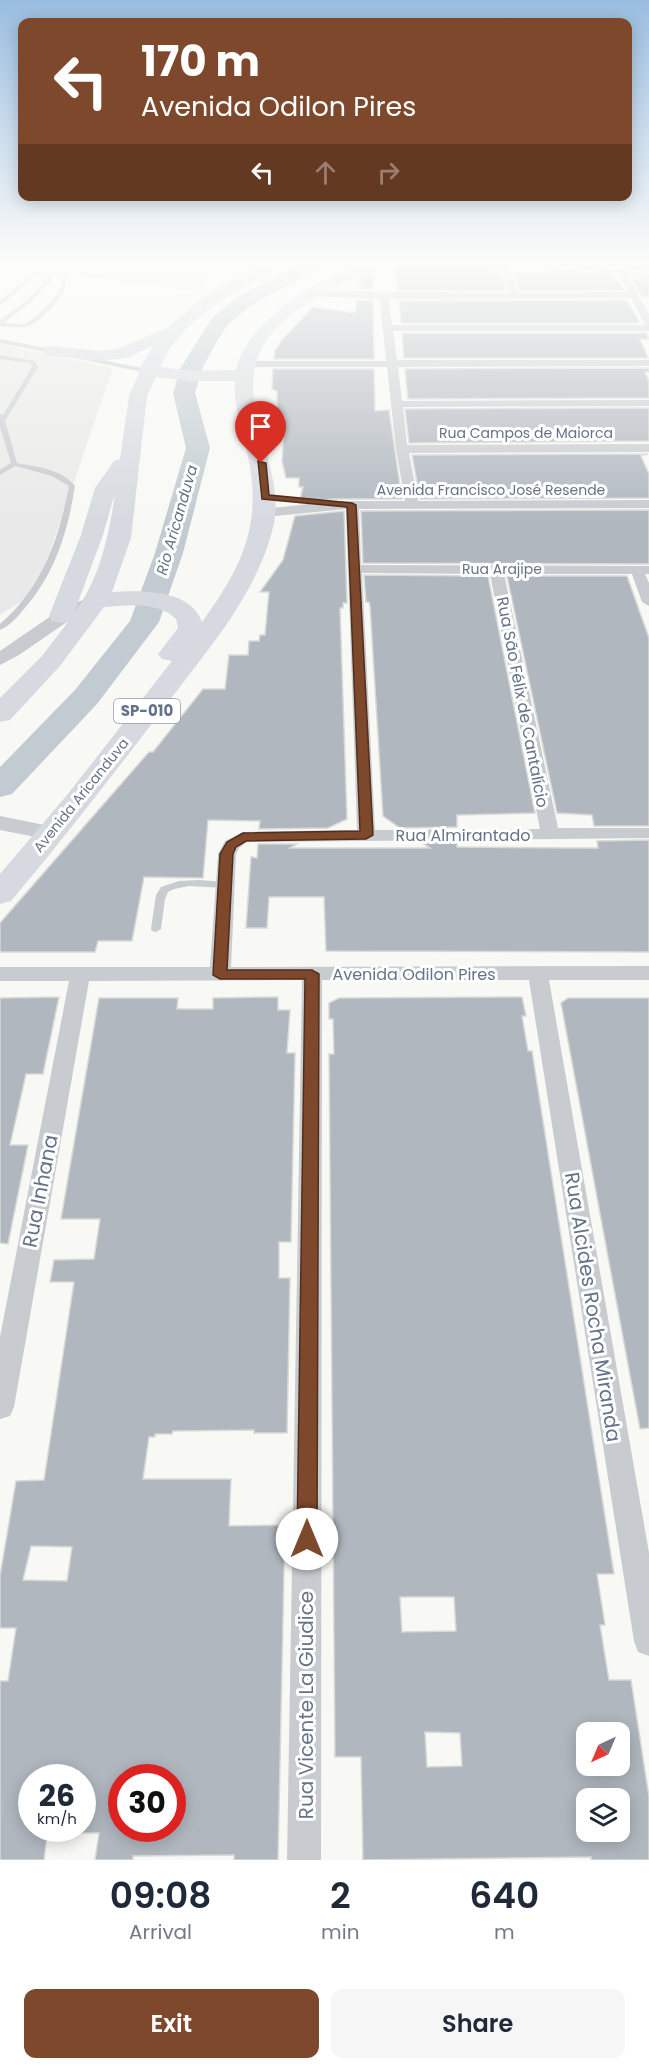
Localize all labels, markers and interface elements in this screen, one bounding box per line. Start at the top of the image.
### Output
text: 170 m [141,32,260,91]
icon: left [42,42,120,120]
text: Avenida Odilon Pires [141,88,416,125]
icon: left [246,156,279,189]
icon: ahead [309,156,342,189]
icon: right [372,156,405,189]
pin [235,401,286,463]
icon: arrive [244,410,277,443]
street label: Rua Campos de Maiorca [439,423,613,443]
water label: Rio Aricanduva [151,462,202,577]
street label: Avenida Francisco José Resende [377,480,606,500]
street label: Rua Arajipe [462,559,542,579]
street label: Rua São Félix de Cantalício [491,595,554,810]
road number: SP-010 [114,699,180,723]
street label: Avenida Aricanduva [29,734,133,856]
street label: Rua Almirantado [396,824,530,847]
street label: Avenida Odilon Pires [332,963,496,986]
street label: Rua Inhana [15,1132,65,1250]
street label: Rua Alcides Rocha Miranda [558,1170,628,1444]
position arrow [275,1507,339,1571]
street label: Rua Vicente La Giudice [292,1591,320,1819]
north arrow [576,1722,630,1776]
map controls [576,1722,630,1842]
speed limit sign: 30 [108,1764,186,1842]
text: 26 [39,1774,75,1817]
button: layers [576,1788,630,1842]
text: km/h [37,1808,77,1829]
text: 09:08 [110,1870,211,1921]
text: 2 [330,1870,351,1921]
text: 640 [469,1870,539,1921]
text: Arrival [129,1918,192,1946]
text: min [321,1918,359,1946]
text: m [494,1918,515,1946]
button: Exit [24,1989,319,2058]
button: Share [331,1989,625,2058]

